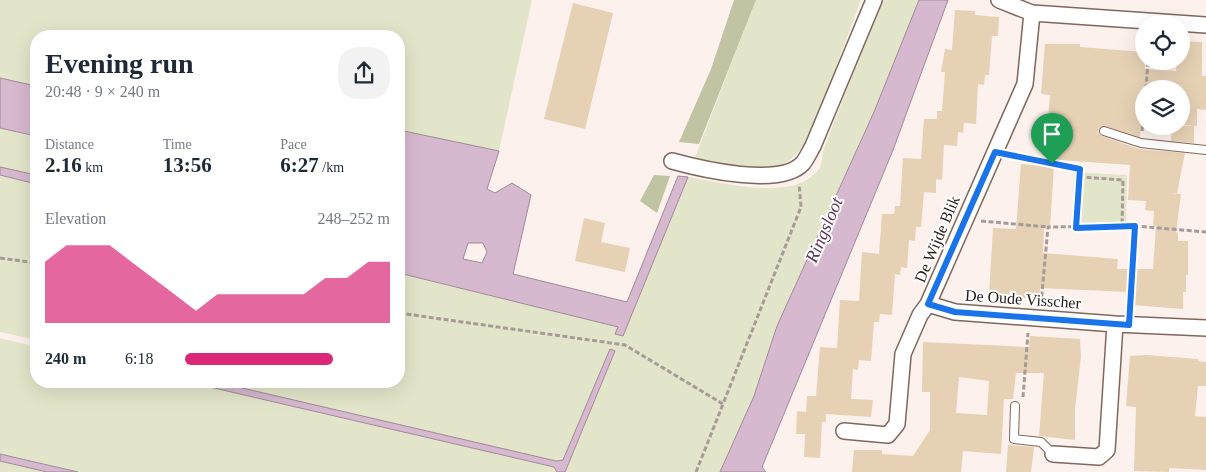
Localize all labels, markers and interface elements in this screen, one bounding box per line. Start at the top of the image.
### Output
map controls [1135,15,1190,135]
button: locate [1135,15,1190,70]
button: share [338,47,390,99]
text: Evening run [45,48,194,79]
button: layers [1135,80,1190,135]
text: 20:48 · 9 × 240 m [45,83,160,100]
pin [1031,113,1073,164]
icon: arrive [1038,120,1066,148]
text: Distance [45,137,94,152]
text: Time [163,137,192,152]
text: Pace [280,137,307,152]
text: 2.16 [45,153,82,177]
text: 13:56 [163,153,212,177]
text: 6:27 [280,153,319,177]
text: km [82,160,103,175]
text: /km [319,160,344,175]
water label: Ringsloot [801,193,847,267]
street label: De Wijde Blik [911,193,964,285]
text: Elevation [45,210,106,227]
text: 248–252 m [318,210,390,227]
street label: De Oude Visscher [965,286,1082,312]
text: 240 m [45,350,86,367]
text: 6:18 [125,350,153,367]

